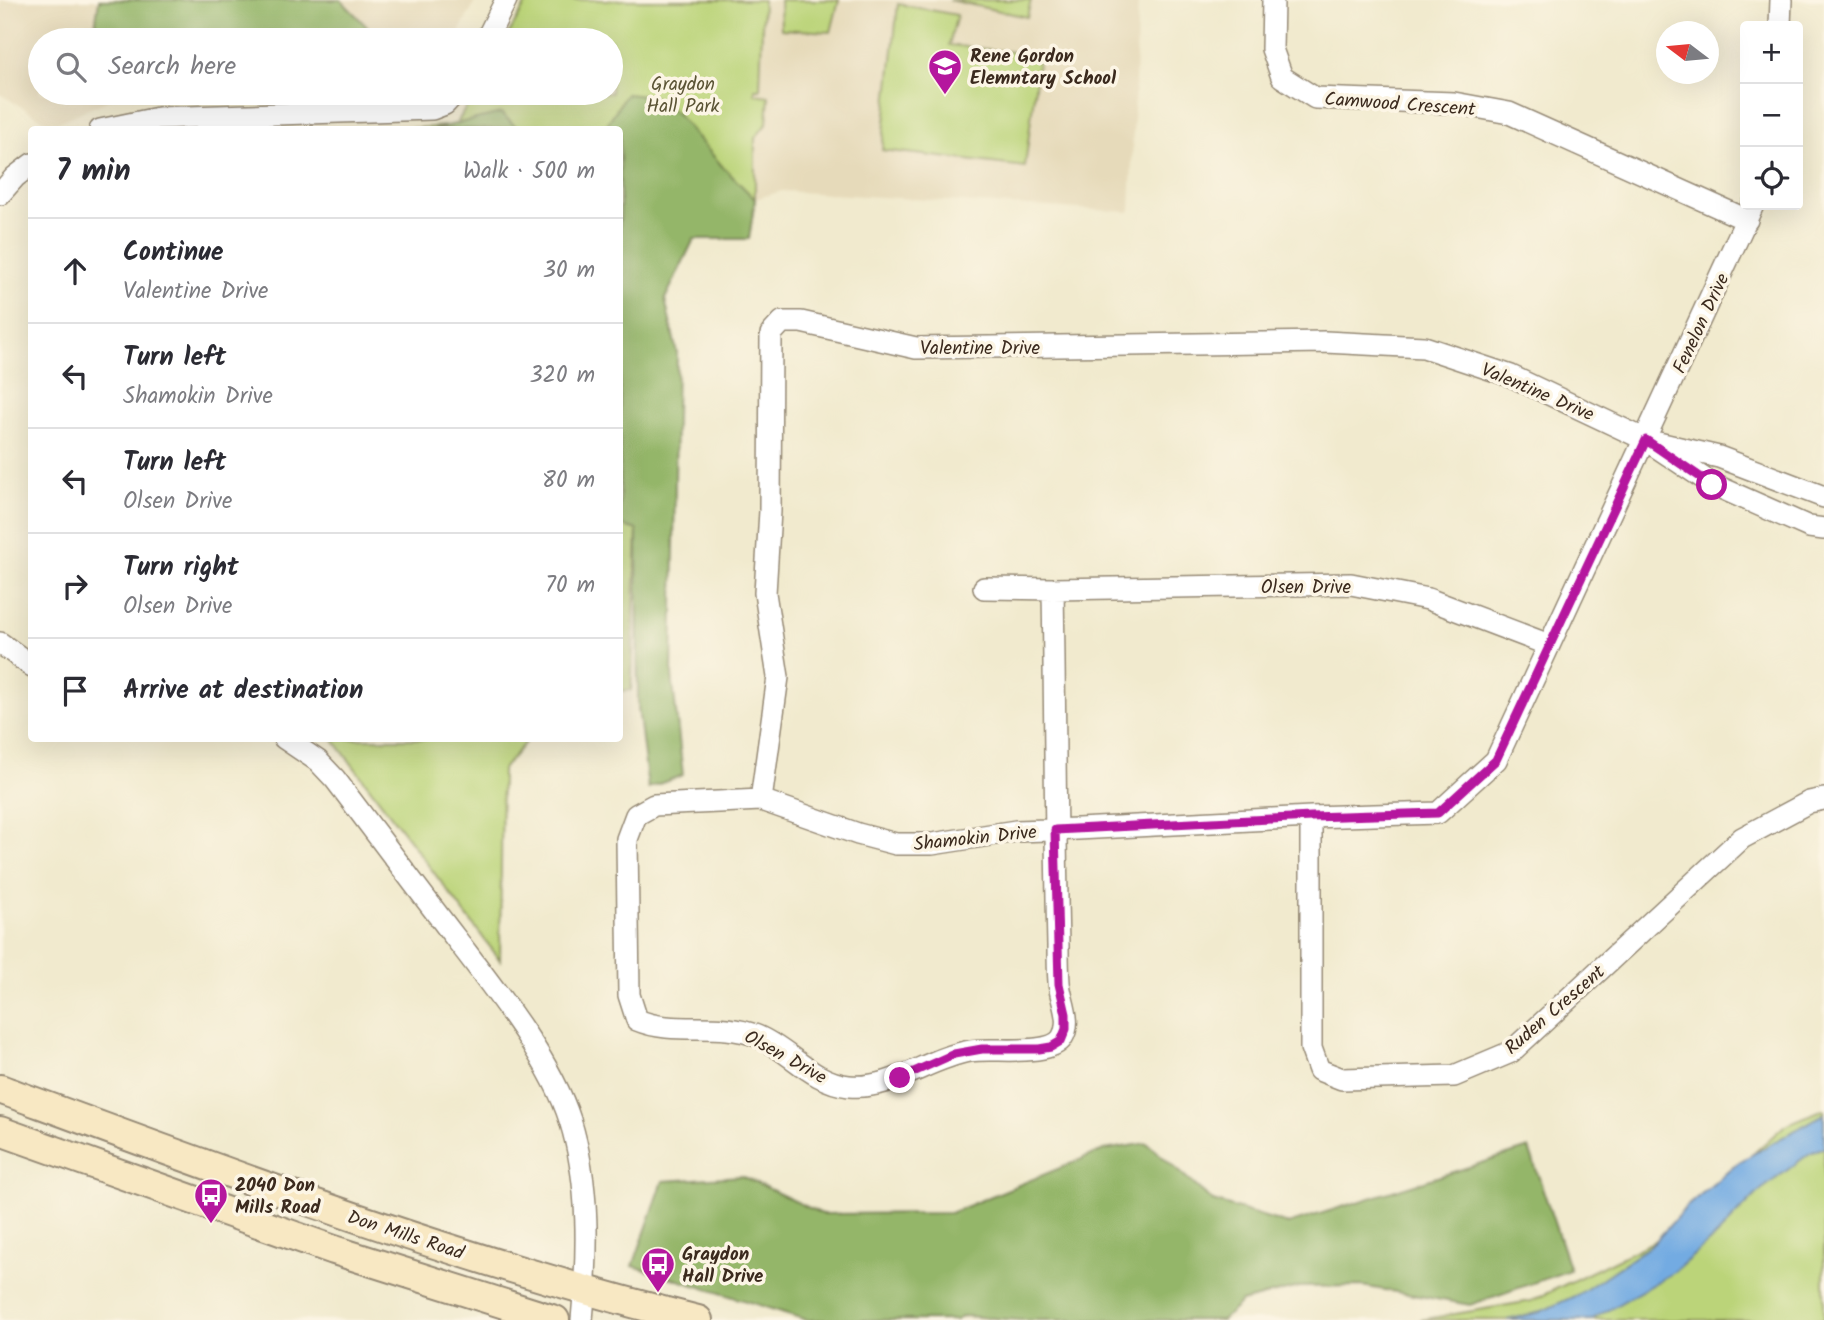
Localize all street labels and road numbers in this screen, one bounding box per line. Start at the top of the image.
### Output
street label: Camwood Crescent [1323,85,1477,125]
street label: Fenelon Drive [1665,268,1738,379]
street label: Valentine Drive [920,334,1041,364]
street label: Valentine Drive [1476,356,1599,430]
street label: Olsen Drive [1261,573,1352,603]
street label: Shamokin Drive [912,818,1039,860]
street label: Ruden Crescent [1498,958,1613,1063]
street label: Olsen Drive [738,1023,832,1093]
street label: Don Mills Road [343,1203,468,1269]

